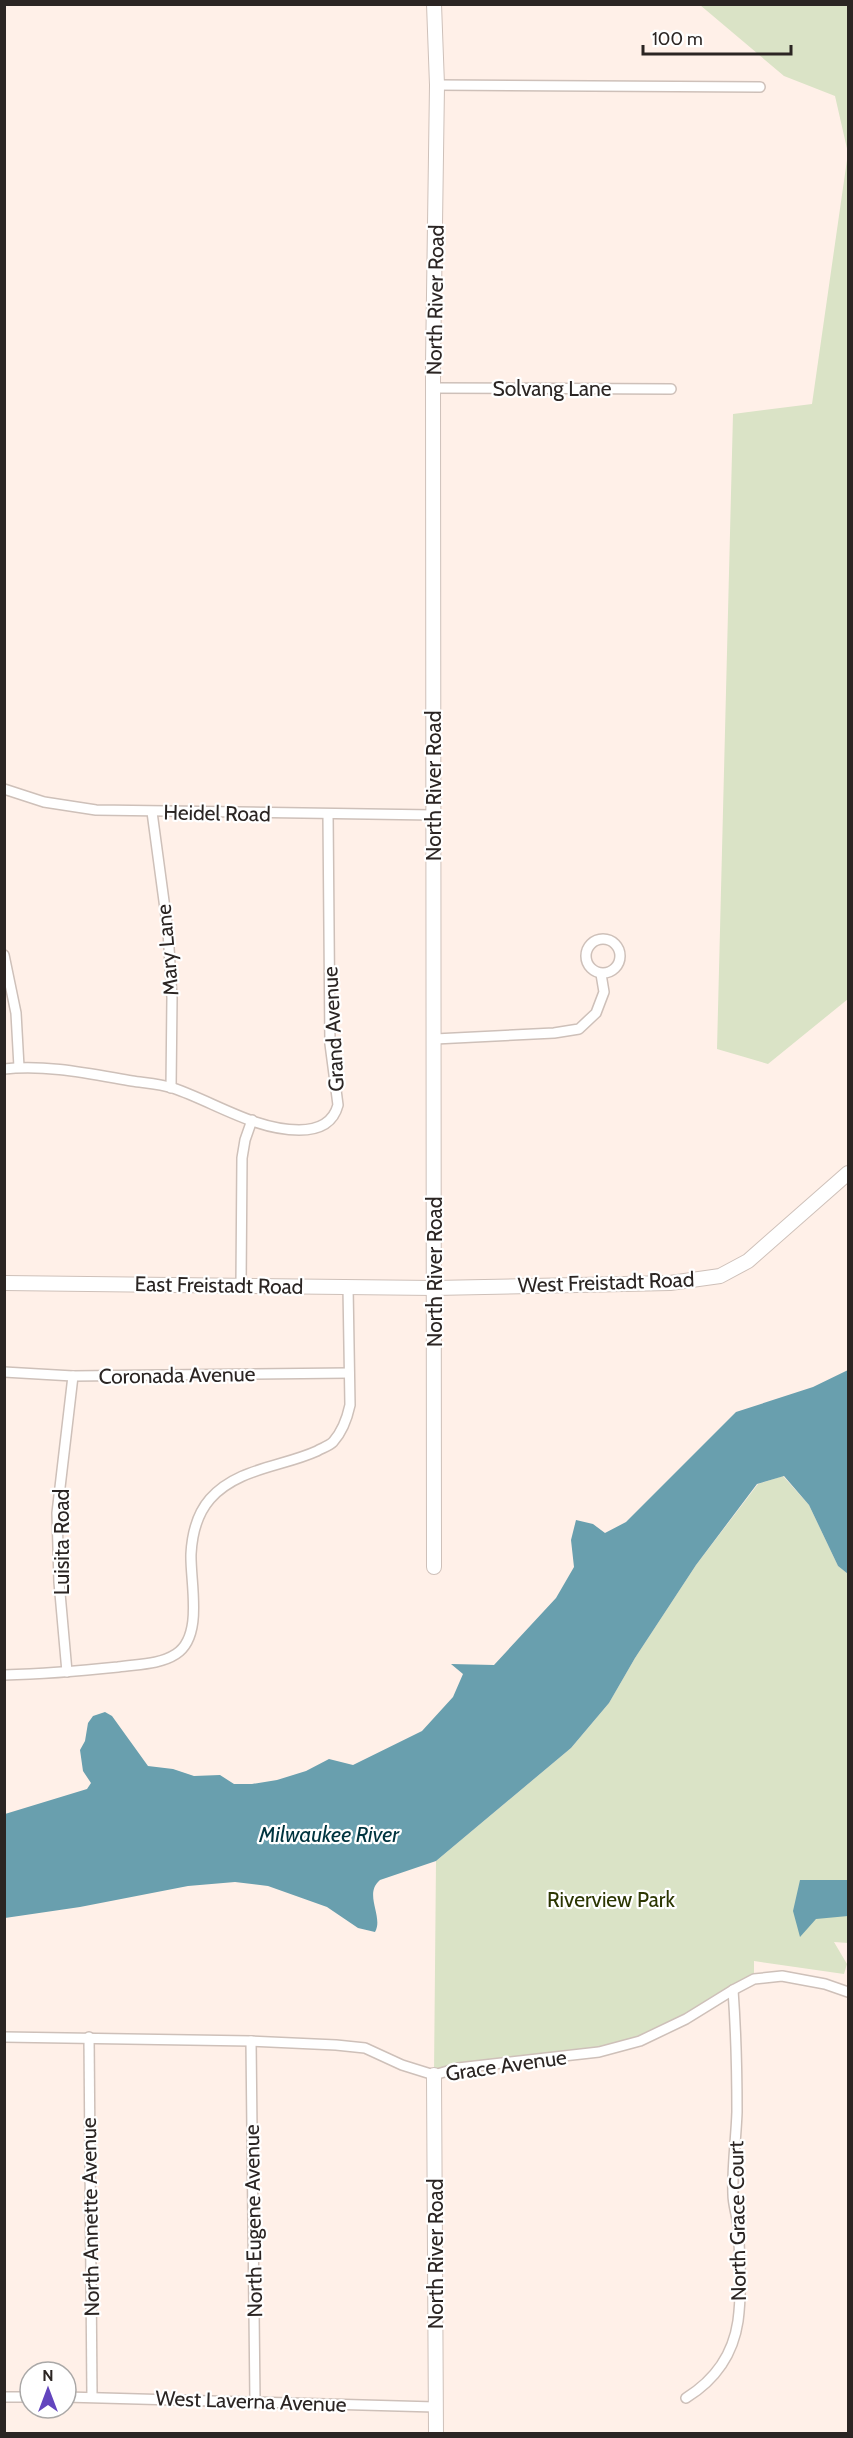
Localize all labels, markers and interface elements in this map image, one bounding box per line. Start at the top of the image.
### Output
scale bar [643,18,792,56]
text: 100 m [652,28,703,50]
street label: North River Road [421,224,449,376]
street label: Solvang Lane [493,376,612,401]
street label: North River Road [421,711,446,861]
street label: Heidel Road [163,800,271,826]
street label: Mary Lane [151,903,183,997]
street label: Grand Avenue [317,966,349,1092]
street label: North River Road [422,1197,447,1347]
street label: West Freistadt Road [517,1266,695,1298]
street label: East Freistadt Road [134,1271,304,1299]
street label: Coronada Avenue [98,1361,256,1389]
street label: Luisita Road [49,1489,74,1595]
water label: Milwaukee River [258,1821,400,1848]
park label: Riverview Park [547,1887,676,1912]
street label: Grace Avenue [444,2044,568,2086]
street label: North Annette Avenue [76,2117,104,2317]
street label: North Eugene Avenue [239,2124,267,2318]
street label: North Grace Court [723,2141,751,2301]
street label: North River Road [423,2179,448,2329]
north arrow [18,2360,78,2420]
text: N [42,2366,54,2385]
street label: West Laverna Avenue [155,2385,347,2417]

